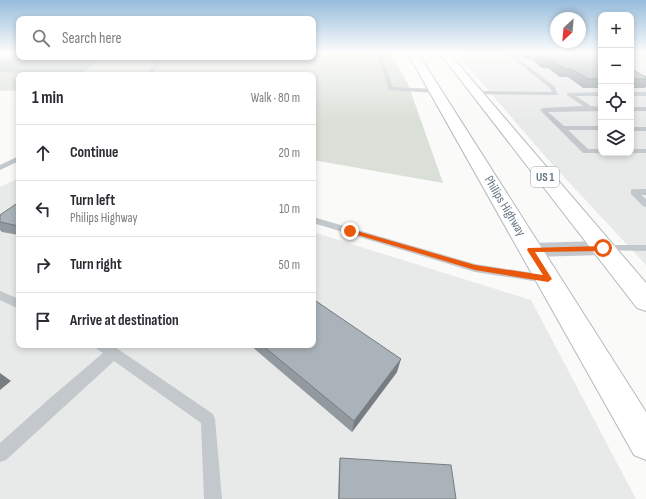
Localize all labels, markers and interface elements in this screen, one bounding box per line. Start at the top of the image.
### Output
north arrow [550,12,586,48]
map controls [598,12,634,156]
button: + [598,12,634,48]
search box [16,16,316,60]
icon: search [30,27,52,49]
text: Search here [62,29,122,48]
button: − [598,48,634,84]
button: locate [598,84,634,120]
text: 1 min [32,88,64,108]
text: Walk · 80 m [251,90,300,106]
button: layers [598,120,634,156]
icon: ahead [32,142,54,164]
text: Continue [70,143,119,162]
text: 20 m [278,145,300,161]
road number: US 1 [531,167,559,187]
street label: Philips Highway [481,173,529,239]
text: Turn left [70,191,115,210]
icon: left [32,198,54,220]
text: 10 m [279,201,300,217]
text: Philips Highway [70,210,138,226]
route end [341,222,359,240]
route start [594,239,612,257]
icon: right [32,254,54,276]
text: Turn right [70,255,122,274]
text: 50 m [279,257,300,273]
icon: arrive [32,310,54,332]
text: Arrive at destination [70,311,179,330]

